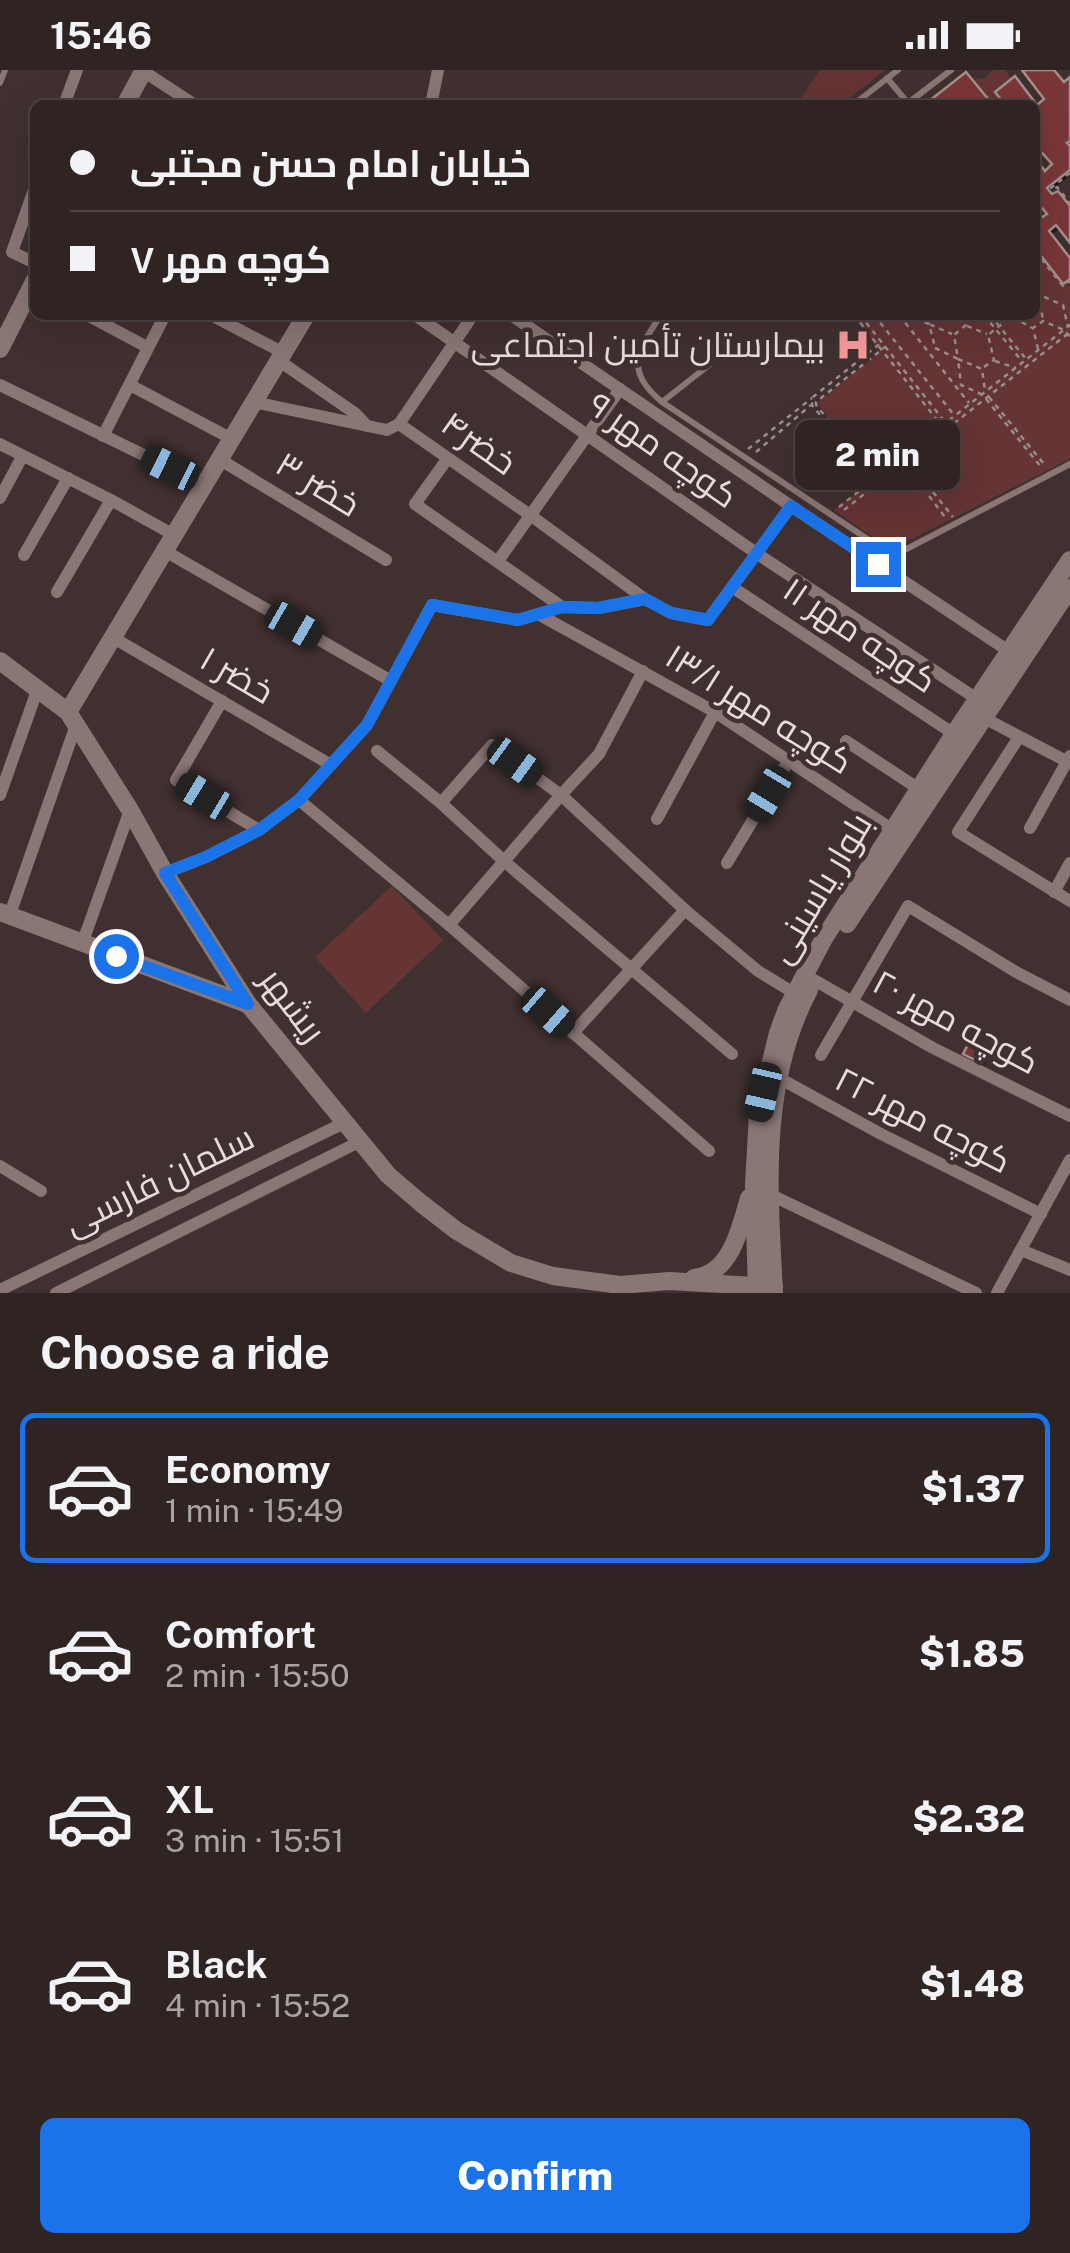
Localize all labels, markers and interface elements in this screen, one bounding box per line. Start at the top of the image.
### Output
text: 15:46 [50,13,152,58]
text: خیابان امام حسن مجتبی [130,141,531,186]
text: کوچه مهر ۷ [130,237,331,282]
place label: بیمارستان تأمین اجتماعی [471,323,825,366]
hospital icon: بیمارستان تأمین اجتماعی [834,326,872,364]
street label: کوچه مهر ۹ [579,383,746,518]
street label: خضر۴ [434,402,525,483]
callout: 2 min [796,419,960,489]
text: 2 min [835,436,920,473]
car [136,441,204,495]
street label: خضر ۳ [269,443,368,525]
route end [856,542,901,587]
street label: کوچه مهر ۱۱ [774,568,945,703]
car [261,597,327,653]
street label: کوچه مهر ۱۳/۱ [657,635,860,785]
street label: خضر ۱ [193,637,281,712]
car [482,732,548,792]
car [740,761,796,827]
car [171,768,237,824]
street label: بلوار یاسینی [759,805,881,971]
route start [94,934,139,979]
street label: ریشهر [250,958,335,1050]
street label: کوچه مهر ۲۰ [865,961,1046,1085]
car [516,981,580,1043]
street label: کوچه مهر ۲۲ [827,1058,1018,1184]
car [742,1059,784,1125]
street label: سلمان فارسی [57,1116,261,1244]
text: Choose a ride [40,1326,330,1379]
icon: car [45,1443,135,1533]
text: Economy [165,1447,331,1492]
text: $1.37 [922,1466,1025,1511]
text: 1 min · 15:49 [165,1492,343,1529]
icon: car [45,1608,135,1698]
text: Comfort [165,1612,316,1657]
text: $1.85 [919,1631,1025,1676]
text: 2 min · 15:50 [165,1657,350,1694]
icon: car [45,1773,135,1863]
text: XL [165,1777,214,1822]
text: $2.32 [912,1796,1025,1841]
text: 3 min · 15:51 [165,1822,344,1859]
icon: car [45,1938,135,2028]
text: Black [165,1942,268,1987]
text: $1.48 [920,1961,1025,2006]
text: 4 min · 15:52 [165,1987,350,2024]
button: Confirm [40,2118,1030,2233]

